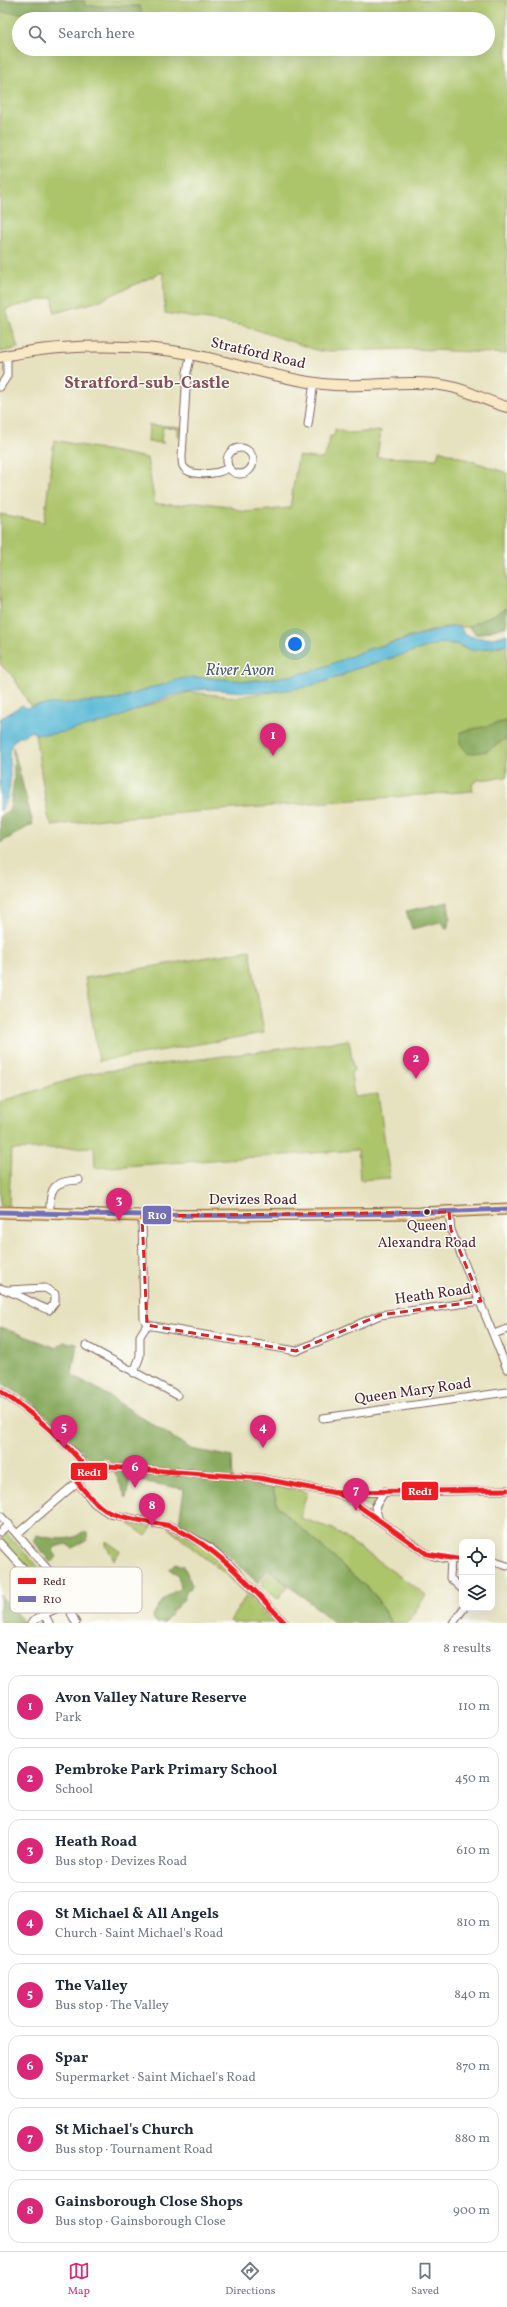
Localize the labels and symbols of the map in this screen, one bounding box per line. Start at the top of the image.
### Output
street label: Stratford Road [208,333,308,375]
district label: Stratford-sub-Castle [64,372,230,395]
your location [285,634,305,654]
water label: River Avon [206,660,274,682]
pin: 1 [260,723,286,756]
pin: 2 [403,1046,429,1079]
pin: 3 [106,1188,132,1221]
street label: Devizes Road [209,1190,297,1211]
line badge: R10 [142,1205,172,1225]
marker: Queen Alexandra Road [422,1207,432,1217]
text: R10 [148,1209,167,1224]
place label: Queen Alexandra Road [378,1217,476,1253]
street label: Heath Road [394,1279,472,1311]
street label: Queen Mary Road [353,1373,473,1411]
pin: 5 [51,1415,77,1448]
pin: 4 [250,1415,276,1448]
pin: 6 [122,1455,148,1488]
line badge: Red1 [70,1462,108,1481]
text: Red1 [77,1466,101,1481]
pin: 7 [343,1478,369,1511]
line badge: Red1 [401,1481,439,1501]
text: Red1 [408,1485,432,1500]
pin: 8 [139,1493,165,1526]
legend [10,1567,142,1613]
text: Red1 [43,1575,66,1590]
text: R10 [43,1593,62,1608]

